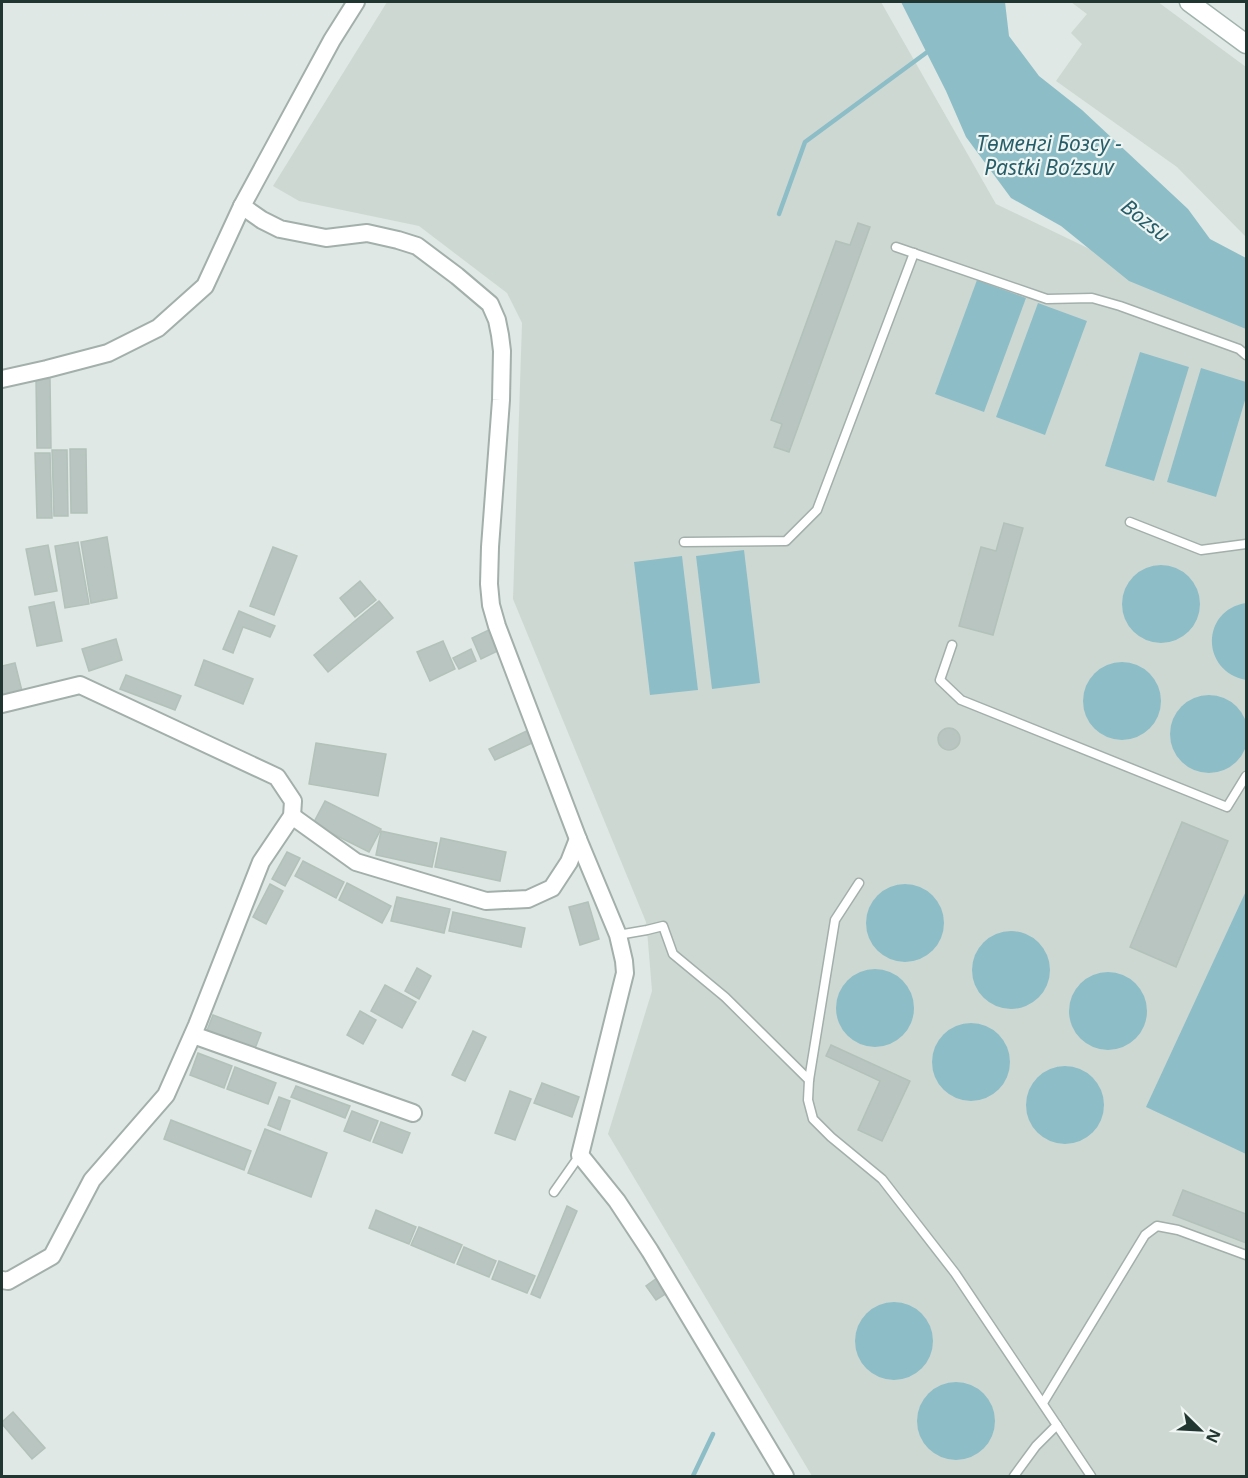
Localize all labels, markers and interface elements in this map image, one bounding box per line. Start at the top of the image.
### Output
water label: Төменгі Бозсу - Pastki Boʻzsuv [976,129,1122,181]
water label: Bozsu [1116,192,1176,248]
north arrow [1170,1400,1230,1460]
text: N [1201,1426,1226,1447]

